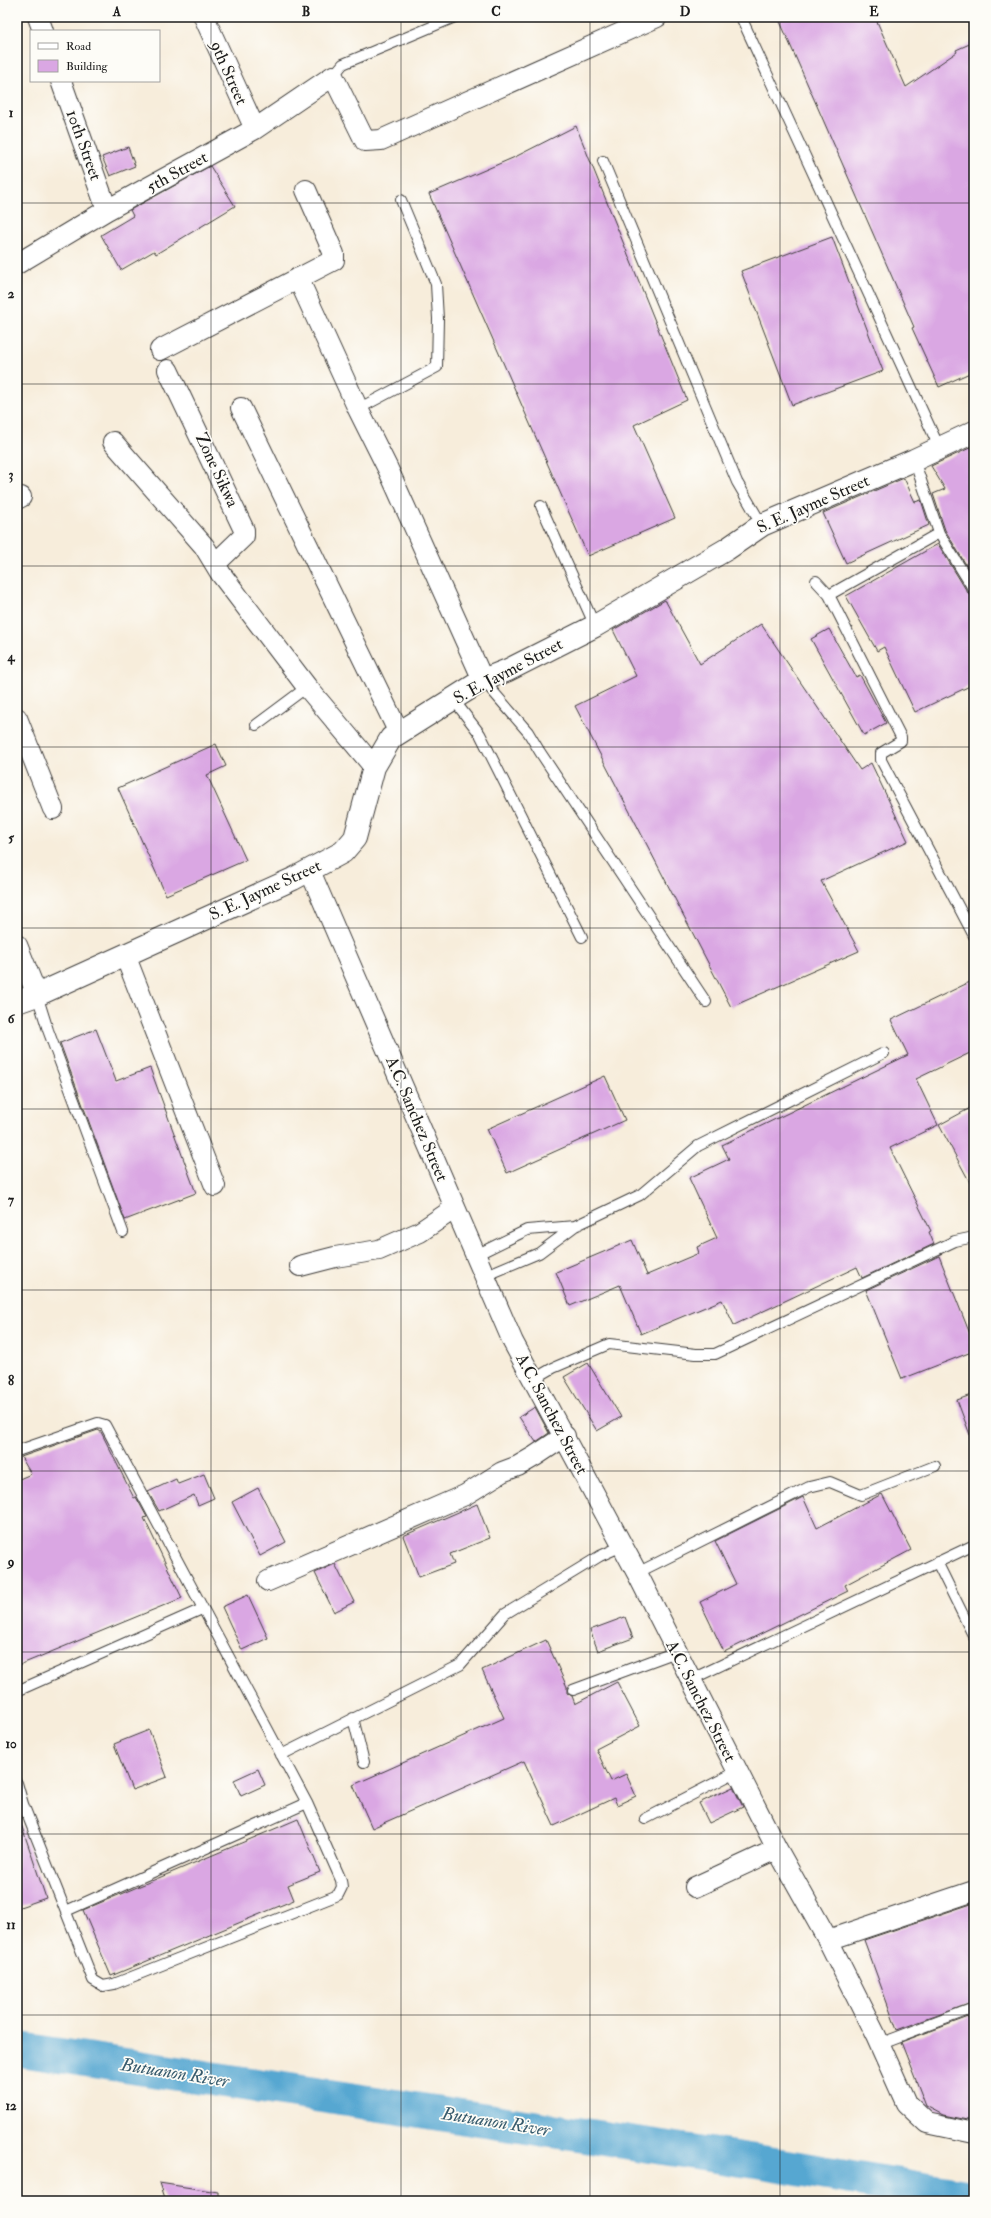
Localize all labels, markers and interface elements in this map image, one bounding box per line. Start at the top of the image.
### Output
text: A [112,4,122,20]
text: B [302,4,310,20]
text: C [491,4,501,20]
text: D [680,4,691,20]
text: E [869,4,879,20]
legend [30,30,160,82]
street label: 9th Street [205,36,253,109]
text: Road [66,39,91,54]
text: Building [66,59,109,74]
text: 1 [9,105,14,121]
street label: 10th Street [62,107,107,184]
street label: 5th Street [143,146,212,197]
text: 2 [8,286,15,302]
street label: Zone Sikwa [191,429,244,511]
text: 3 [9,467,14,483]
street label: S. E. Jayme Street [753,470,873,539]
street label: S. E. Jayme Street [450,633,567,710]
text: 4 [6,649,15,665]
text: 5 [8,830,14,846]
street label: S. E. Jayme Street [206,855,325,926]
text: 6 [8,1011,16,1027]
street label: A.C. Sanchez Street [381,1052,453,1185]
text: 7 [8,1192,15,1208]
street label: A.C. Sanchez Street [511,1349,593,1478]
text: 8 [8,1373,14,1389]
text: 9 [6,1554,15,1570]
street label: A.C. Sanchez Street [661,1636,741,1766]
text: 10 [5,1736,17,1752]
text: 11 [6,1917,16,1933]
water label: Butuanon River [118,2053,232,2093]
text: 12 [5,2098,17,2114]
water label: Butuanon River [439,2102,553,2142]

